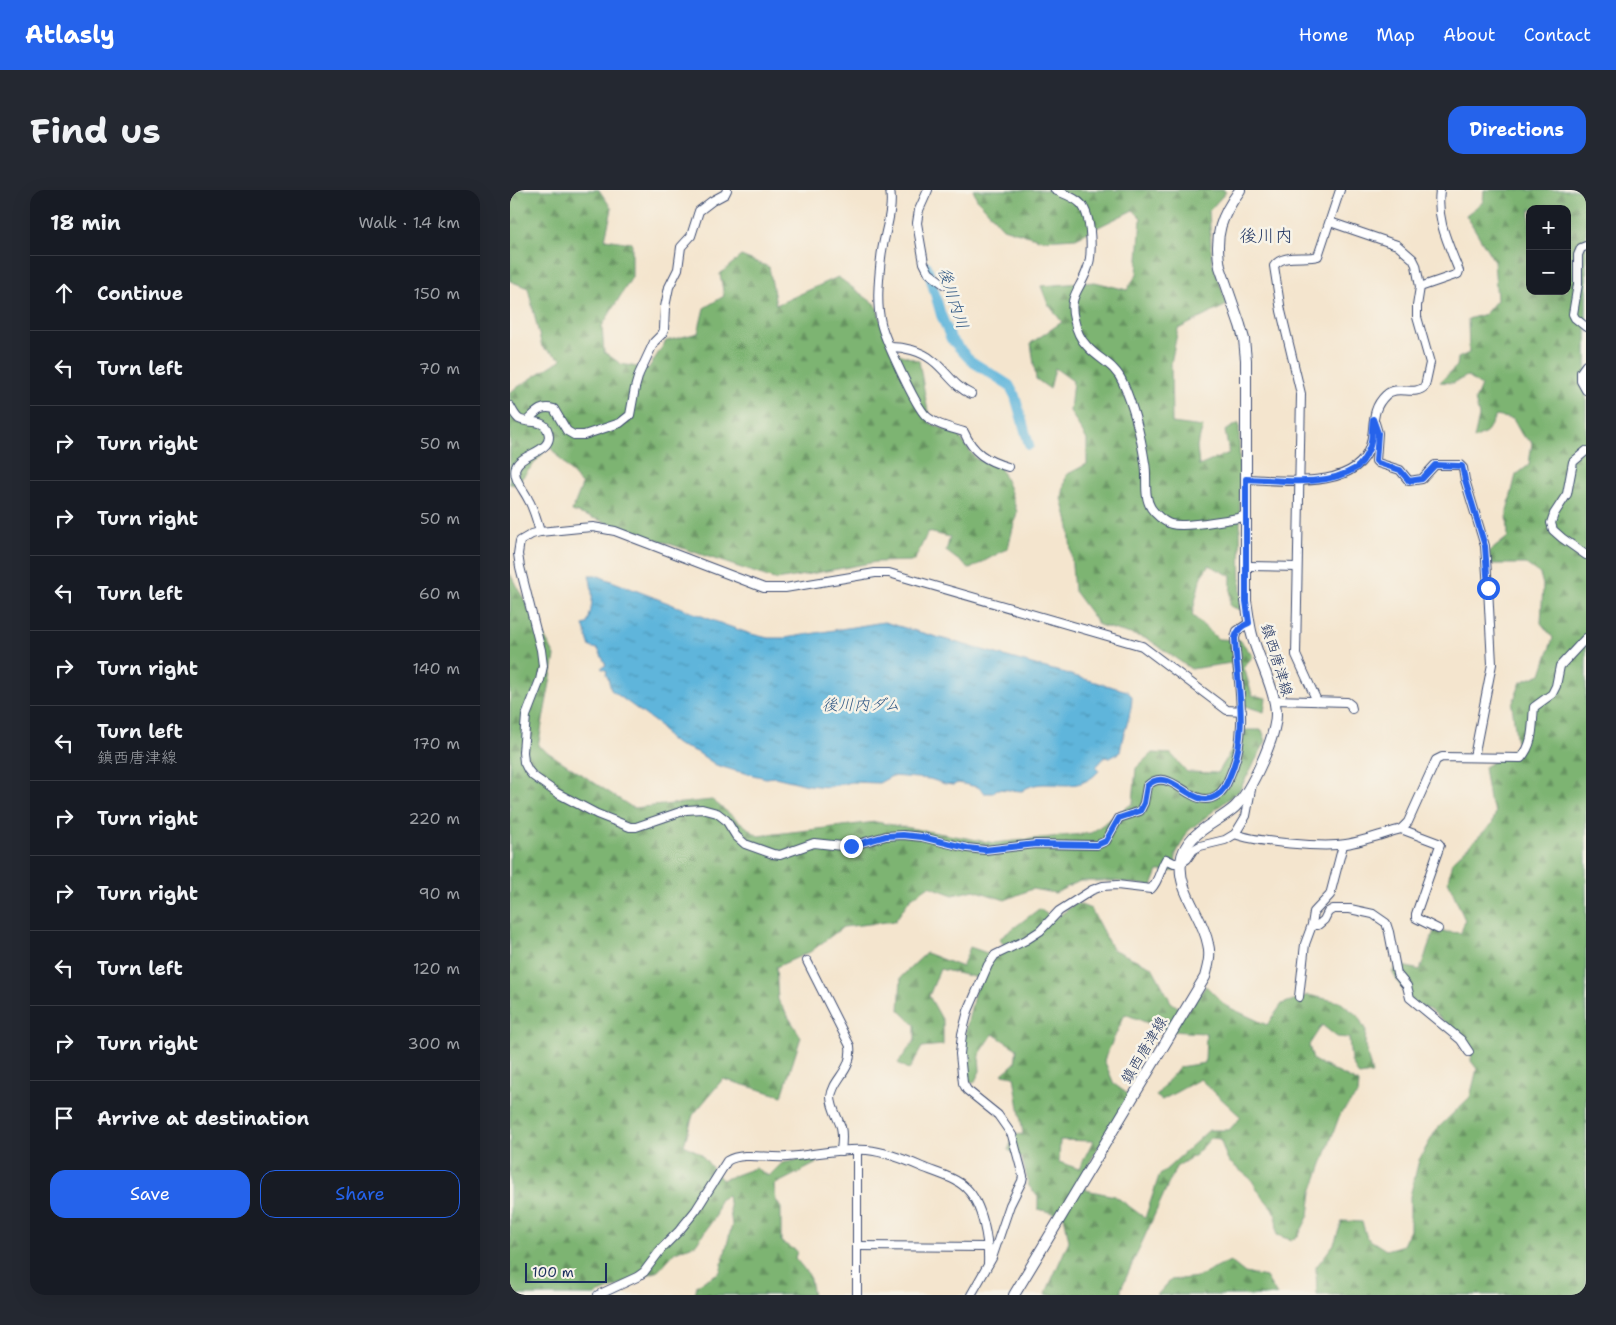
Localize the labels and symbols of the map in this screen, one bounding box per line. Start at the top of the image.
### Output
district label: 後川内 [1239,224,1293,248]
water label: 後川内川 [934,264,973,332]
route start [1477,577,1500,600]
street label: 鎮西唐津線 [1256,621,1298,699]
water label: 後川内ダム [822,694,900,715]
route end [840,835,863,858]
street label: 鎮西唐津線 [1116,1013,1172,1087]
scale bar [525,1260,608,1283]

